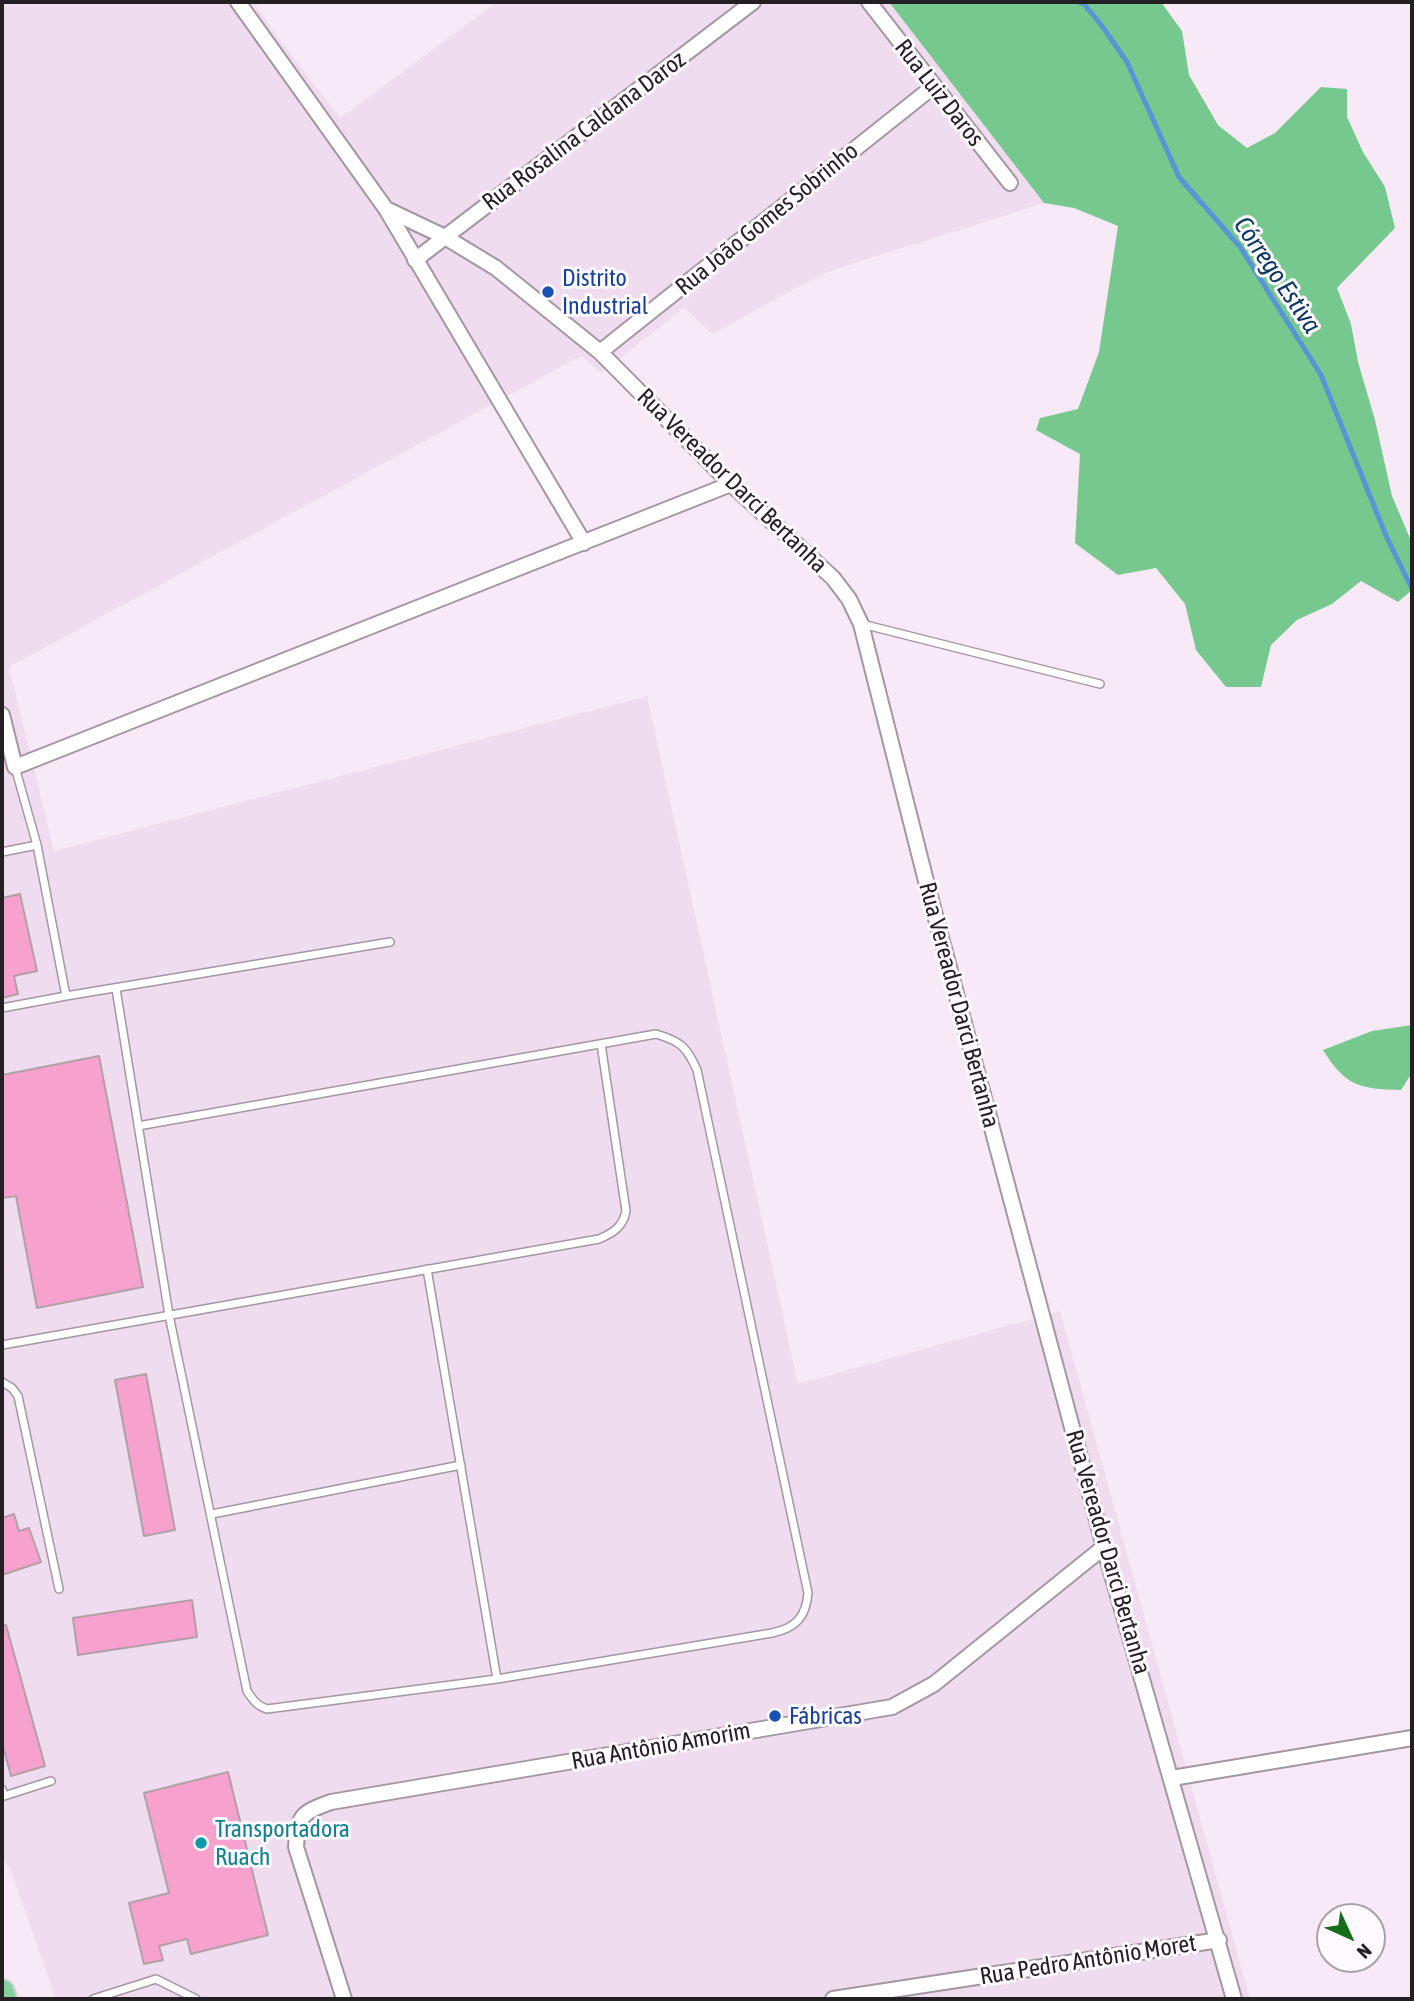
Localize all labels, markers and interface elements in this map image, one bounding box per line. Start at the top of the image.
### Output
street label: Rua Luiz Daros [888,34,990,152]
street label: Rua Rosalina Caldana Daroz [477,45,691,217]
street label: Rua João Gomes Sobrinho [670,137,864,301]
water label: Córrego Estiva [1227,211,1327,339]
place label: Distrito Industrial [562,264,648,320]
marker: Distrito Industrial [540,284,556,300]
street label: Rua Vereador Darci Bertanha [631,383,833,579]
street label: Rua Vereador Darci Bertanha [912,879,1006,1131]
street label: Rua Vereador Darci Bertanha [1059,1426,1157,1678]
place label: Fábricas [789,1702,862,1730]
marker: Fábricas [767,1708,783,1724]
street label: Rua Antônio Amorim [569,1716,753,1776]
place label: Transportadora Ruach [215,1815,350,1871]
marker: Transportadora Ruach [193,1835,209,1851]
north arrow [1316,1903,1386,1973]
street label: Rua Pedro Antônio Moret [978,1929,1198,1991]
text: N [1353,1940,1376,1963]

